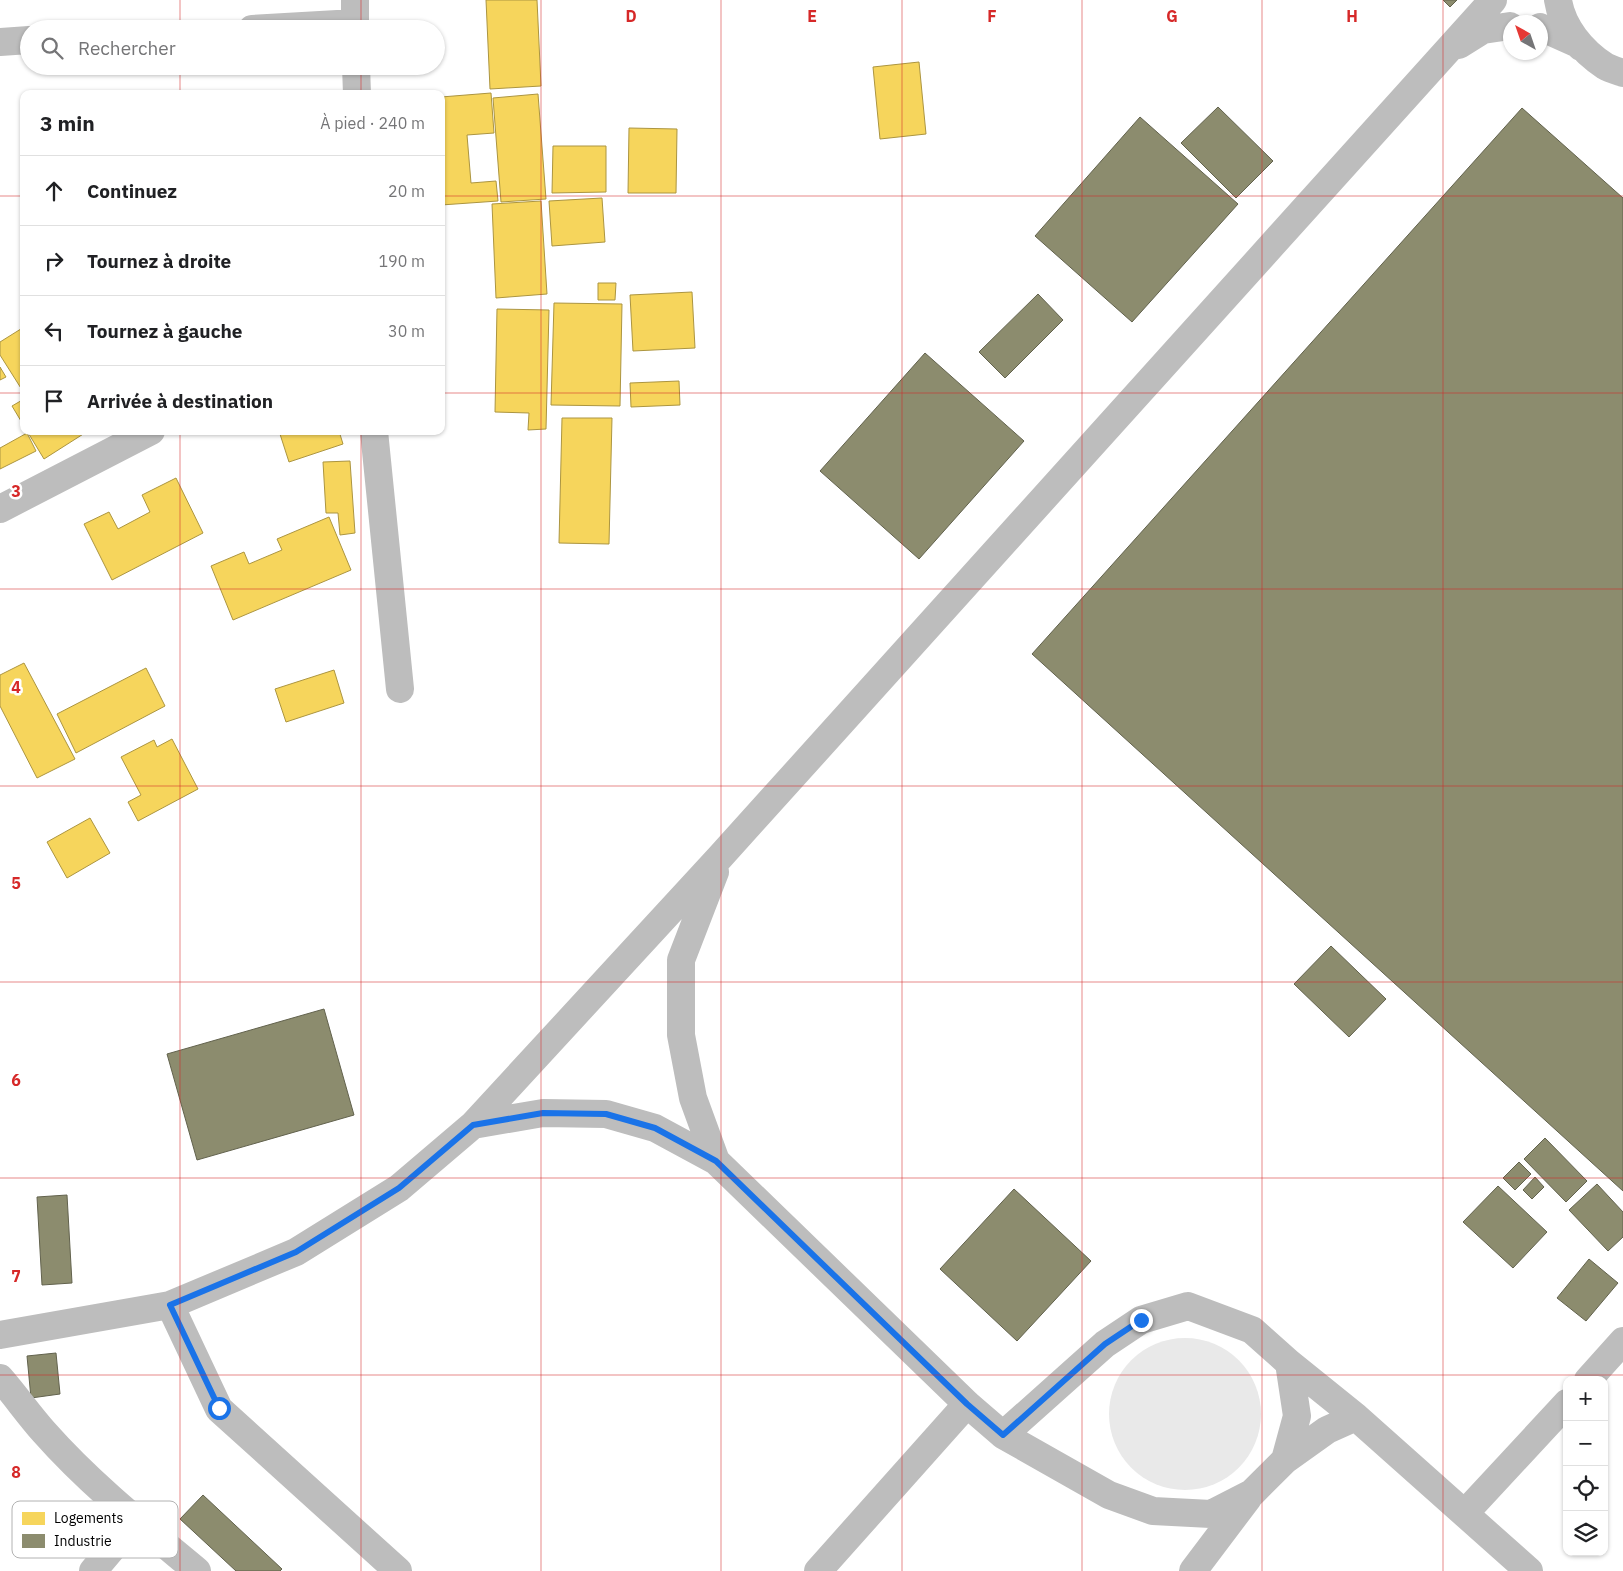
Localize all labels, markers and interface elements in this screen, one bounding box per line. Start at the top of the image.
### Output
text: D [625,6,637,26]
text: E [807,6,817,26]
text: F [987,6,997,26]
text: G [1166,6,1178,26]
text: H [1346,6,1358,26]
north arrow [1503,15,1548,60]
search box [20,20,445,75]
icon: search [38,34,66,62]
text: Rechercher [78,36,176,60]
text: 3 min [40,109,95,137]
text: À pied · 240 m [320,113,425,133]
icon: ahead [40,177,68,205]
text: Continuez [87,179,177,203]
text: 20 m [388,181,425,201]
icon: right [40,247,68,275]
text: Tournez à droite [87,249,231,273]
text: 190 m [378,251,425,271]
icon: left [40,317,68,345]
text: Tournez à gauche [87,319,243,343]
text: 30 m [388,321,425,341]
icon: arrive [40,387,68,415]
text: Arrivée à destination [87,389,273,413]
text: 3 [11,481,21,501]
text: 4 [11,677,21,697]
text: 5 [11,873,21,893]
text: 6 [11,1070,21,1090]
text: 7 [11,1266,21,1286]
route end [1130,1309,1153,1332]
map controls [1563,1376,1608,1556]
button: + [1563,1376,1608,1421]
route start [208,1397,231,1420]
button: − [1563,1421,1608,1466]
text: 8 [11,1462,21,1482]
button: locate [1563,1466,1608,1511]
legend [12,1501,178,1558]
text: Logements [54,1509,123,1527]
button: layers [1563,1511,1608,1556]
text: Industrie [54,1532,112,1550]

